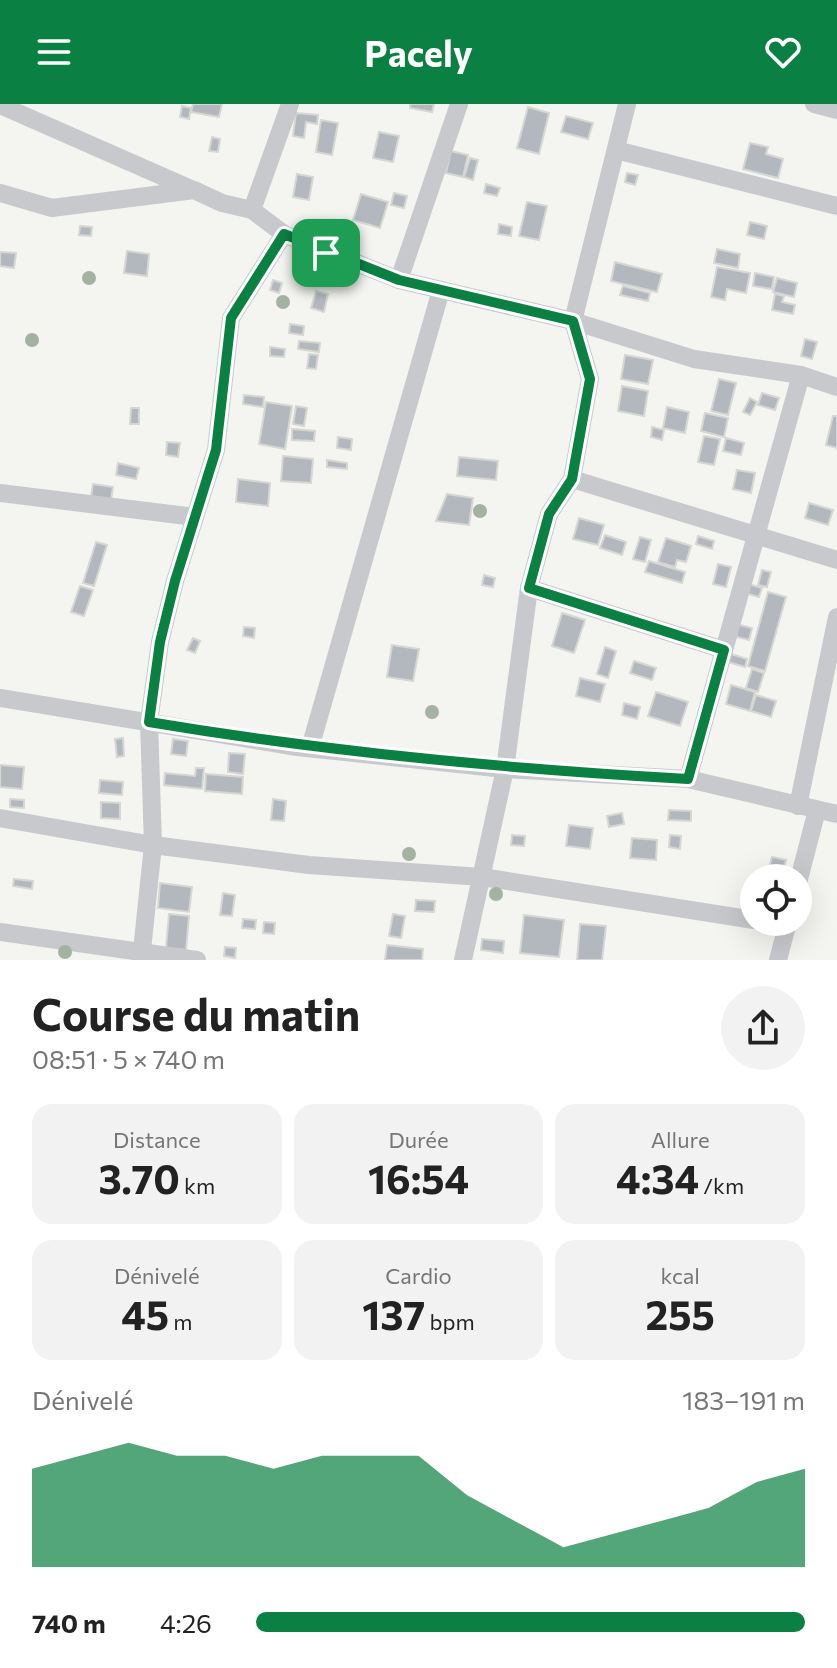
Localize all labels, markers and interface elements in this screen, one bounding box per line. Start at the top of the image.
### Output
icon: menu [32,30,76,74]
text: Pacely [364,30,473,74]
icon: heart [761,30,805,74]
pin [292,219,360,287]
icon: arrive [304,231,348,275]
map controls [740,864,812,936]
button: locate [740,864,812,936]
text: Course du matin [32,986,360,1040]
button: share [721,986,805,1070]
text: 08:51 · 5 × 740 m [32,1043,225,1074]
text: Distance [113,1126,201,1153]
text: Durée [388,1126,449,1153]
text: Allure [651,1126,710,1153]
text: 3.70 [99,1153,180,1202]
text: 16:54 [368,1153,469,1202]
text: 4:34 [616,1153,699,1202]
text: km [180,1172,215,1199]
text: /km [699,1172,744,1199]
text: Dénivelé [114,1262,200,1289]
text: Cardio [385,1262,452,1289]
text: kcal [660,1262,700,1289]
text: 45 [121,1289,169,1338]
text: 137 [362,1289,425,1338]
text: 255 [645,1289,715,1338]
text: m [169,1308,192,1335]
text: bpm [425,1308,475,1335]
text: Dénivelé [32,1384,133,1415]
text: 183–191 m [682,1384,805,1415]
text: 740 m [32,1607,106,1638]
text: 4:26 [160,1607,212,1638]

